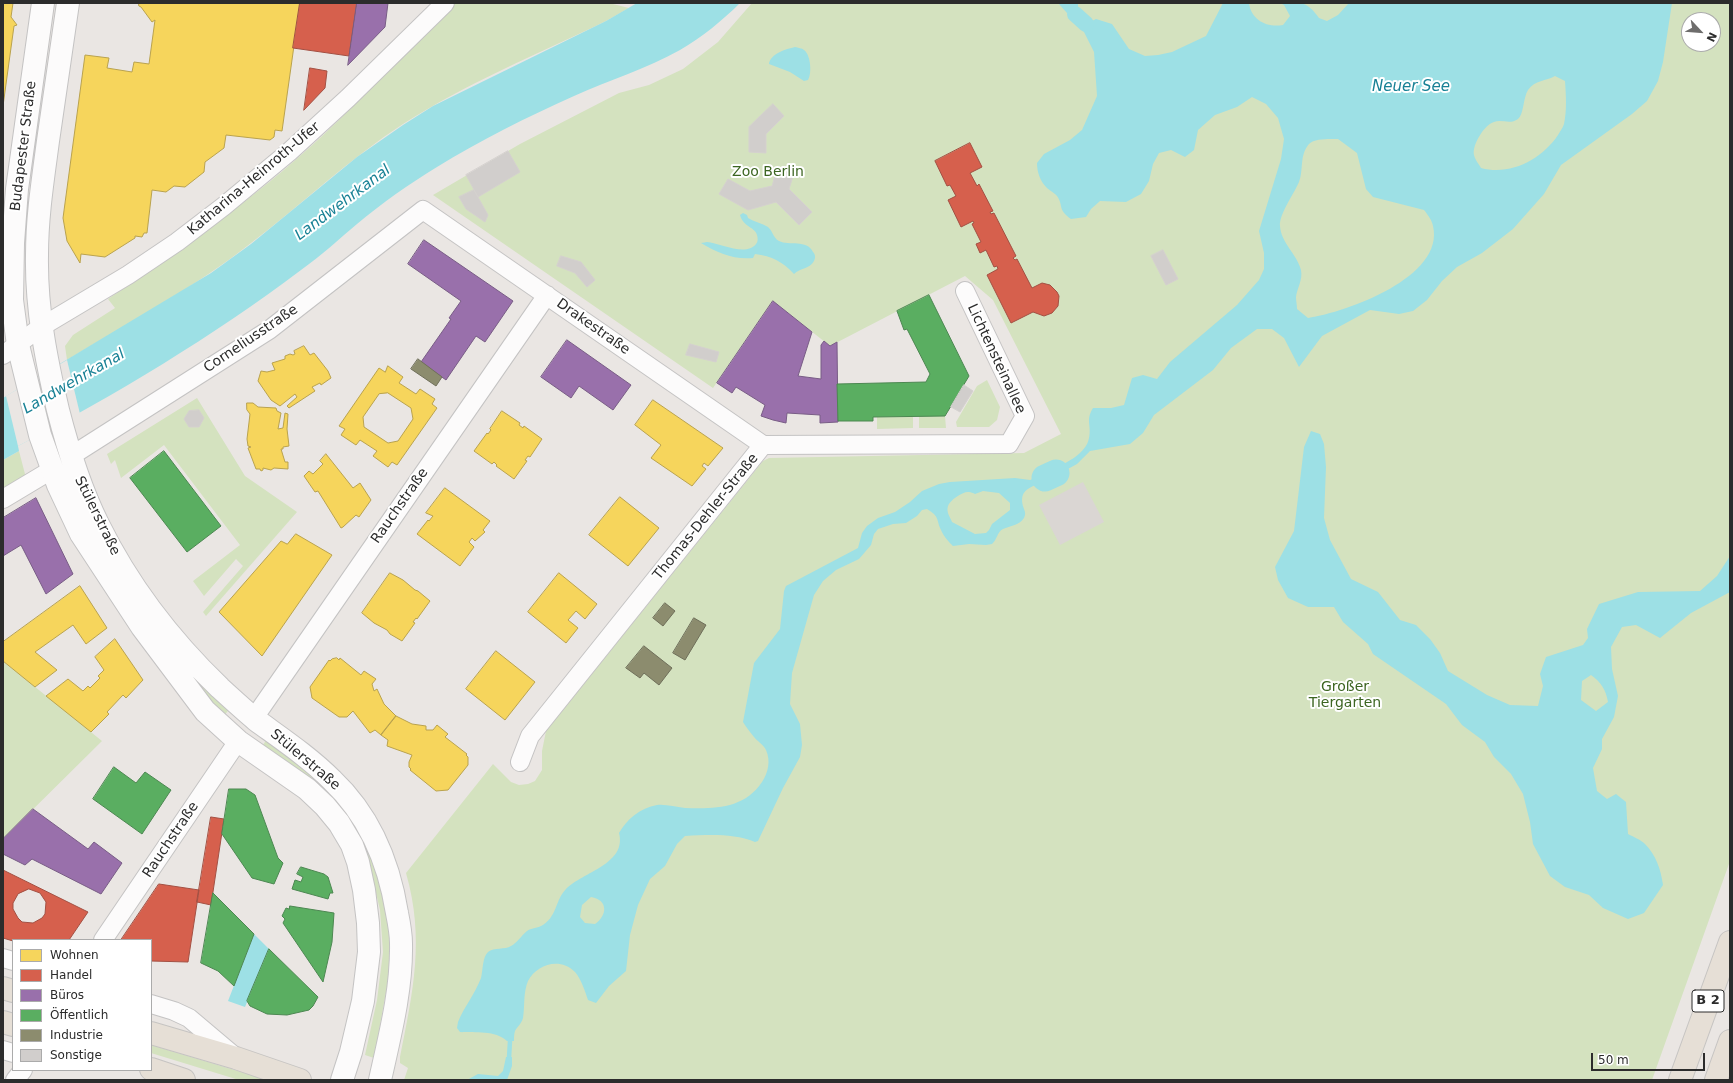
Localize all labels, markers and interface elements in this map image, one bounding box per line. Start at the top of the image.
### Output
north arrow [1681,12,1721,52]
text: N [1703,30,1719,44]
water label: Neuer See [1372,78,1450,96]
street label: Budapester Straße [8,80,40,212]
street label: Katharina-Heinroth-Ufer [184,119,324,239]
water label: Landwehrkanal [292,161,394,245]
park label: Zoo Berlin [732,164,804,180]
street label: Drakestraße [553,295,633,359]
street label: Corneliusstraße [201,301,301,377]
street label: Lichtensteinallee [963,302,1029,416]
water label: Landwehrkanal [20,346,128,418]
street label: Thomas-Dehler-Straße [650,451,762,583]
street label: Rauchstraße [368,465,432,547]
street label: Stülerstraße [71,474,123,558]
park label: Großer Tiergarten [1309,679,1381,712]
street label: Stülerstraße [267,726,343,794]
street label: Rauchstraße [139,799,203,881]
legend [12,939,152,1071]
text: Wohnen [50,948,99,962]
text: Handel [50,968,92,982]
text: Büros [50,988,84,1002]
road number: B 2 [1692,990,1724,1012]
text: Öffentlich [50,1008,108,1022]
text: Industrie [50,1028,103,1042]
scale bar [1593,1045,1707,1071]
text: Sonstige [50,1048,102,1062]
text: 50 m [1598,1053,1629,1067]

